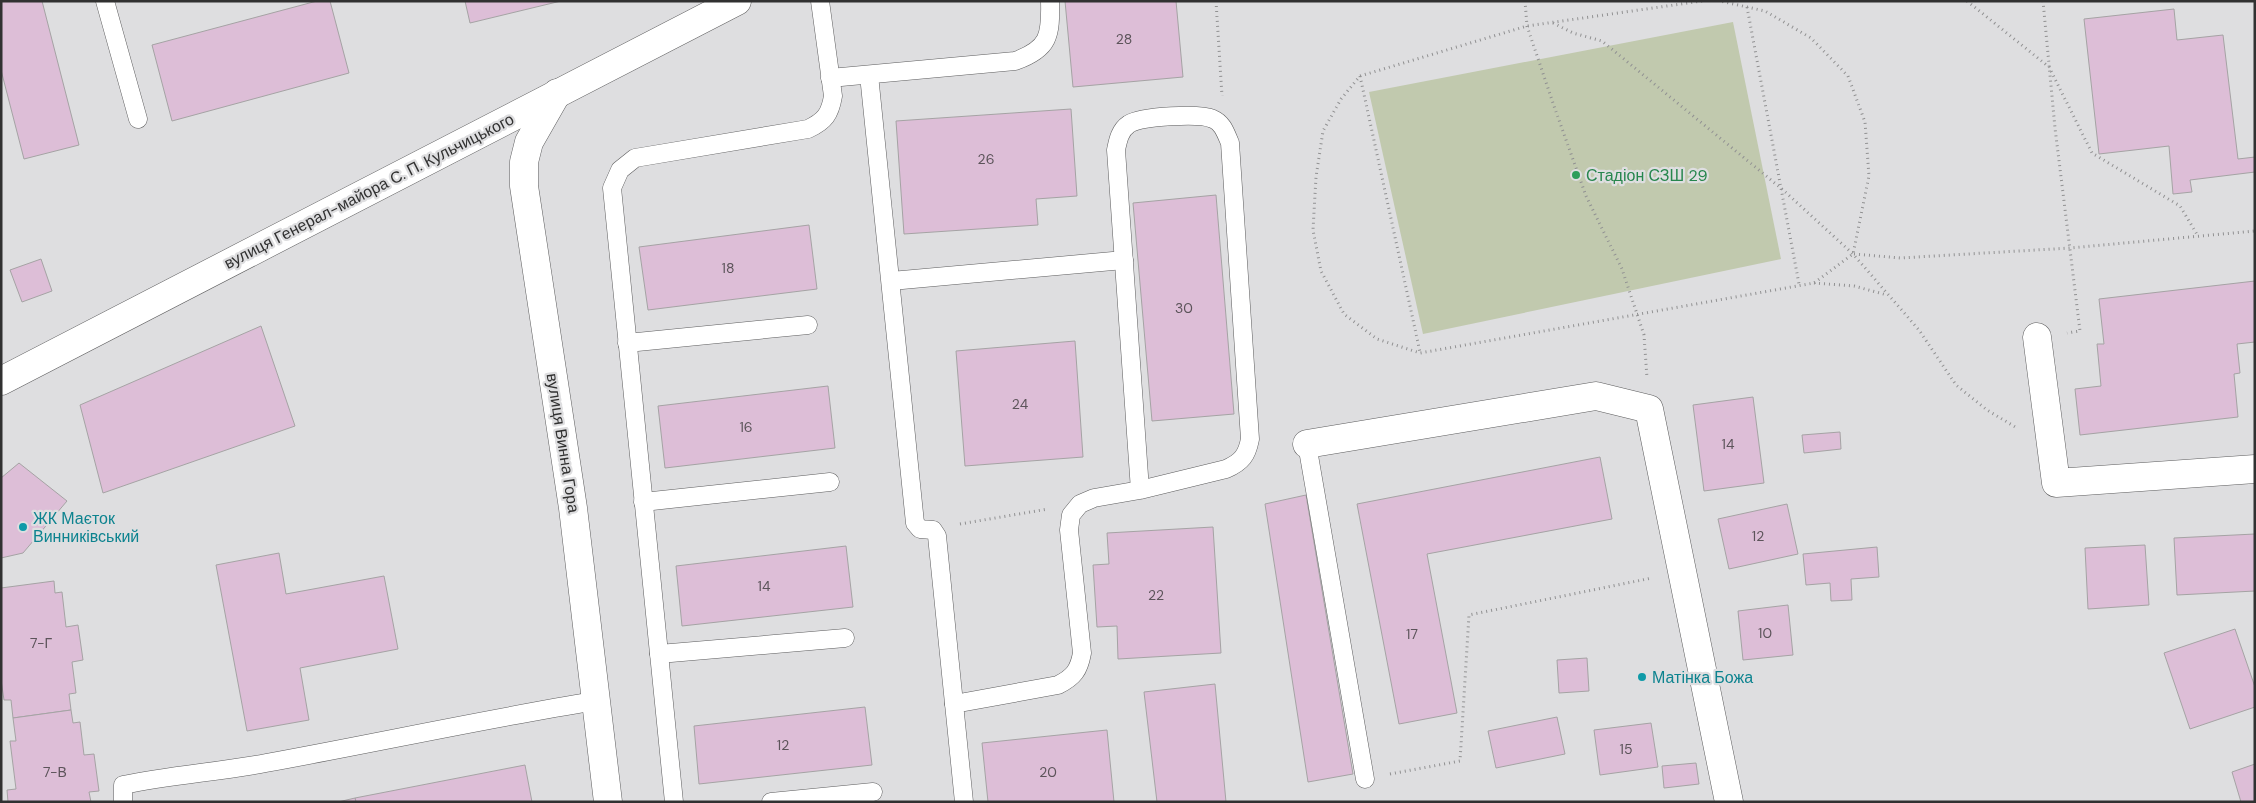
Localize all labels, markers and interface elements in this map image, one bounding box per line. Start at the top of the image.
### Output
house number: 28 [1116,30,1132,48]
street label: вулиця Генерал-майора С. П. Кульчицького [220,108,518,274]
house number: 26 [978,150,994,168]
place label: Стадіон СЗШ 29 [1586,165,1708,186]
marker: Стадіон СЗШ 29 [1570,169,1582,181]
house number: 18 [722,259,734,277]
house number: 30 [1175,299,1193,317]
street label: вулиця Винна Гора [542,372,584,514]
house number: 24 [1012,395,1029,413]
house number: 16 [739,418,753,436]
house number: 14 [1722,435,1735,453]
place label: ЖК Маєток Винниківський [33,508,139,547]
marker: ЖК Маєток Винниківський [17,521,29,533]
house number: 12 [1752,527,1764,545]
house number: 14 [758,577,771,595]
house number: 22 [1148,586,1164,604]
house number: 10 [1758,624,1772,642]
house number: 17 [1406,625,1418,643]
house number: 7-Г [30,634,52,652]
place label: Матінка Божа [1652,667,1753,688]
marker: Матінка Божа [1636,671,1648,683]
house number: 12 [777,736,789,754]
house number: 15 [1620,740,1632,758]
house number: 7-В [43,763,67,781]
house number: 20 [1039,763,1057,781]

